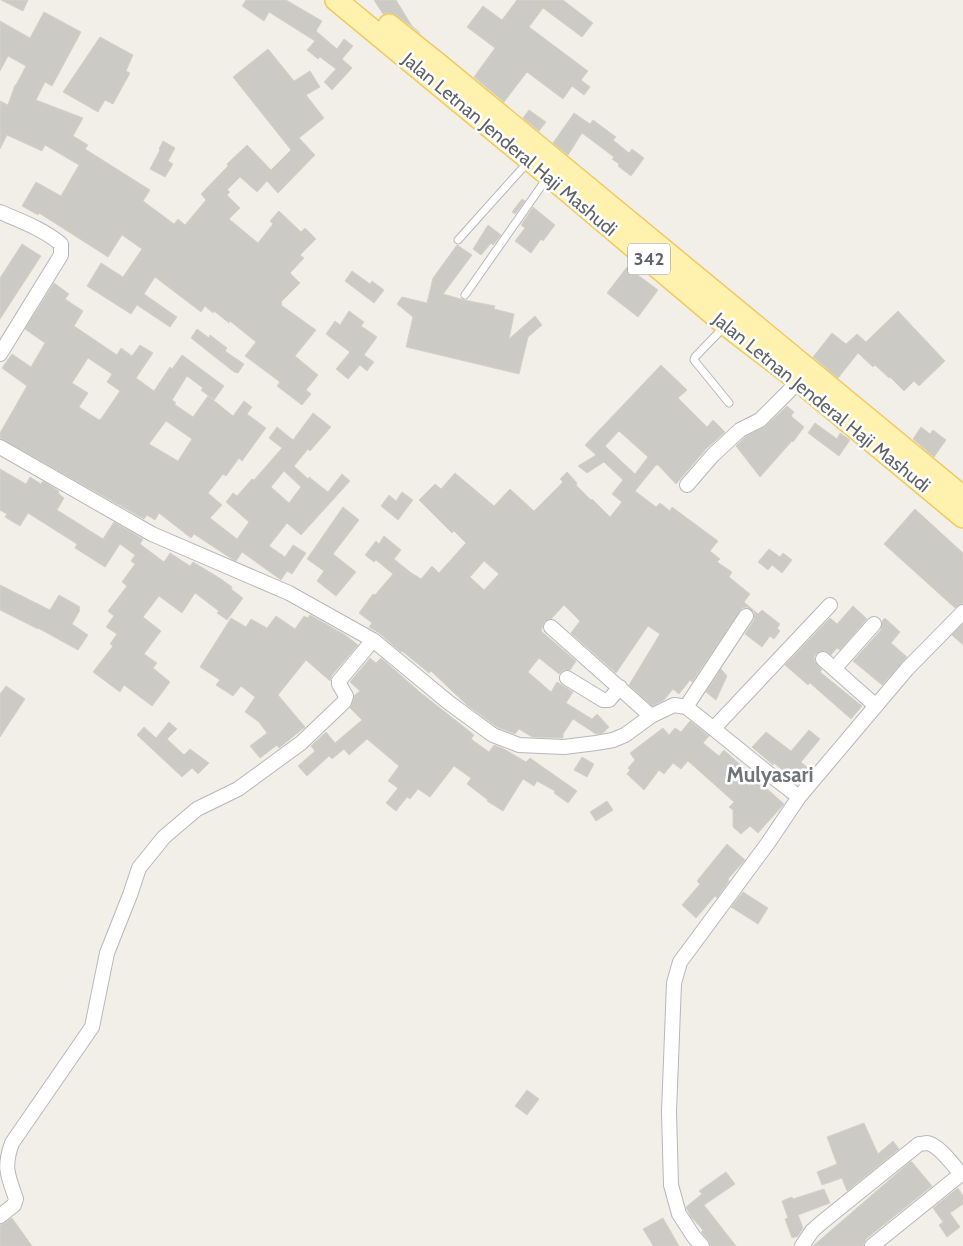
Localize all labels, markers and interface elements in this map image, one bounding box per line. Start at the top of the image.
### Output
street label: Jalan Letnan Jenderal Haji Mashudi [397,47,622,241]
road number: 342 [628,243,670,274]
street label: Jalan Letnan Jenderal Haji Mashudi [708,307,935,497]
district label: Mulyasari [726,762,814,787]

